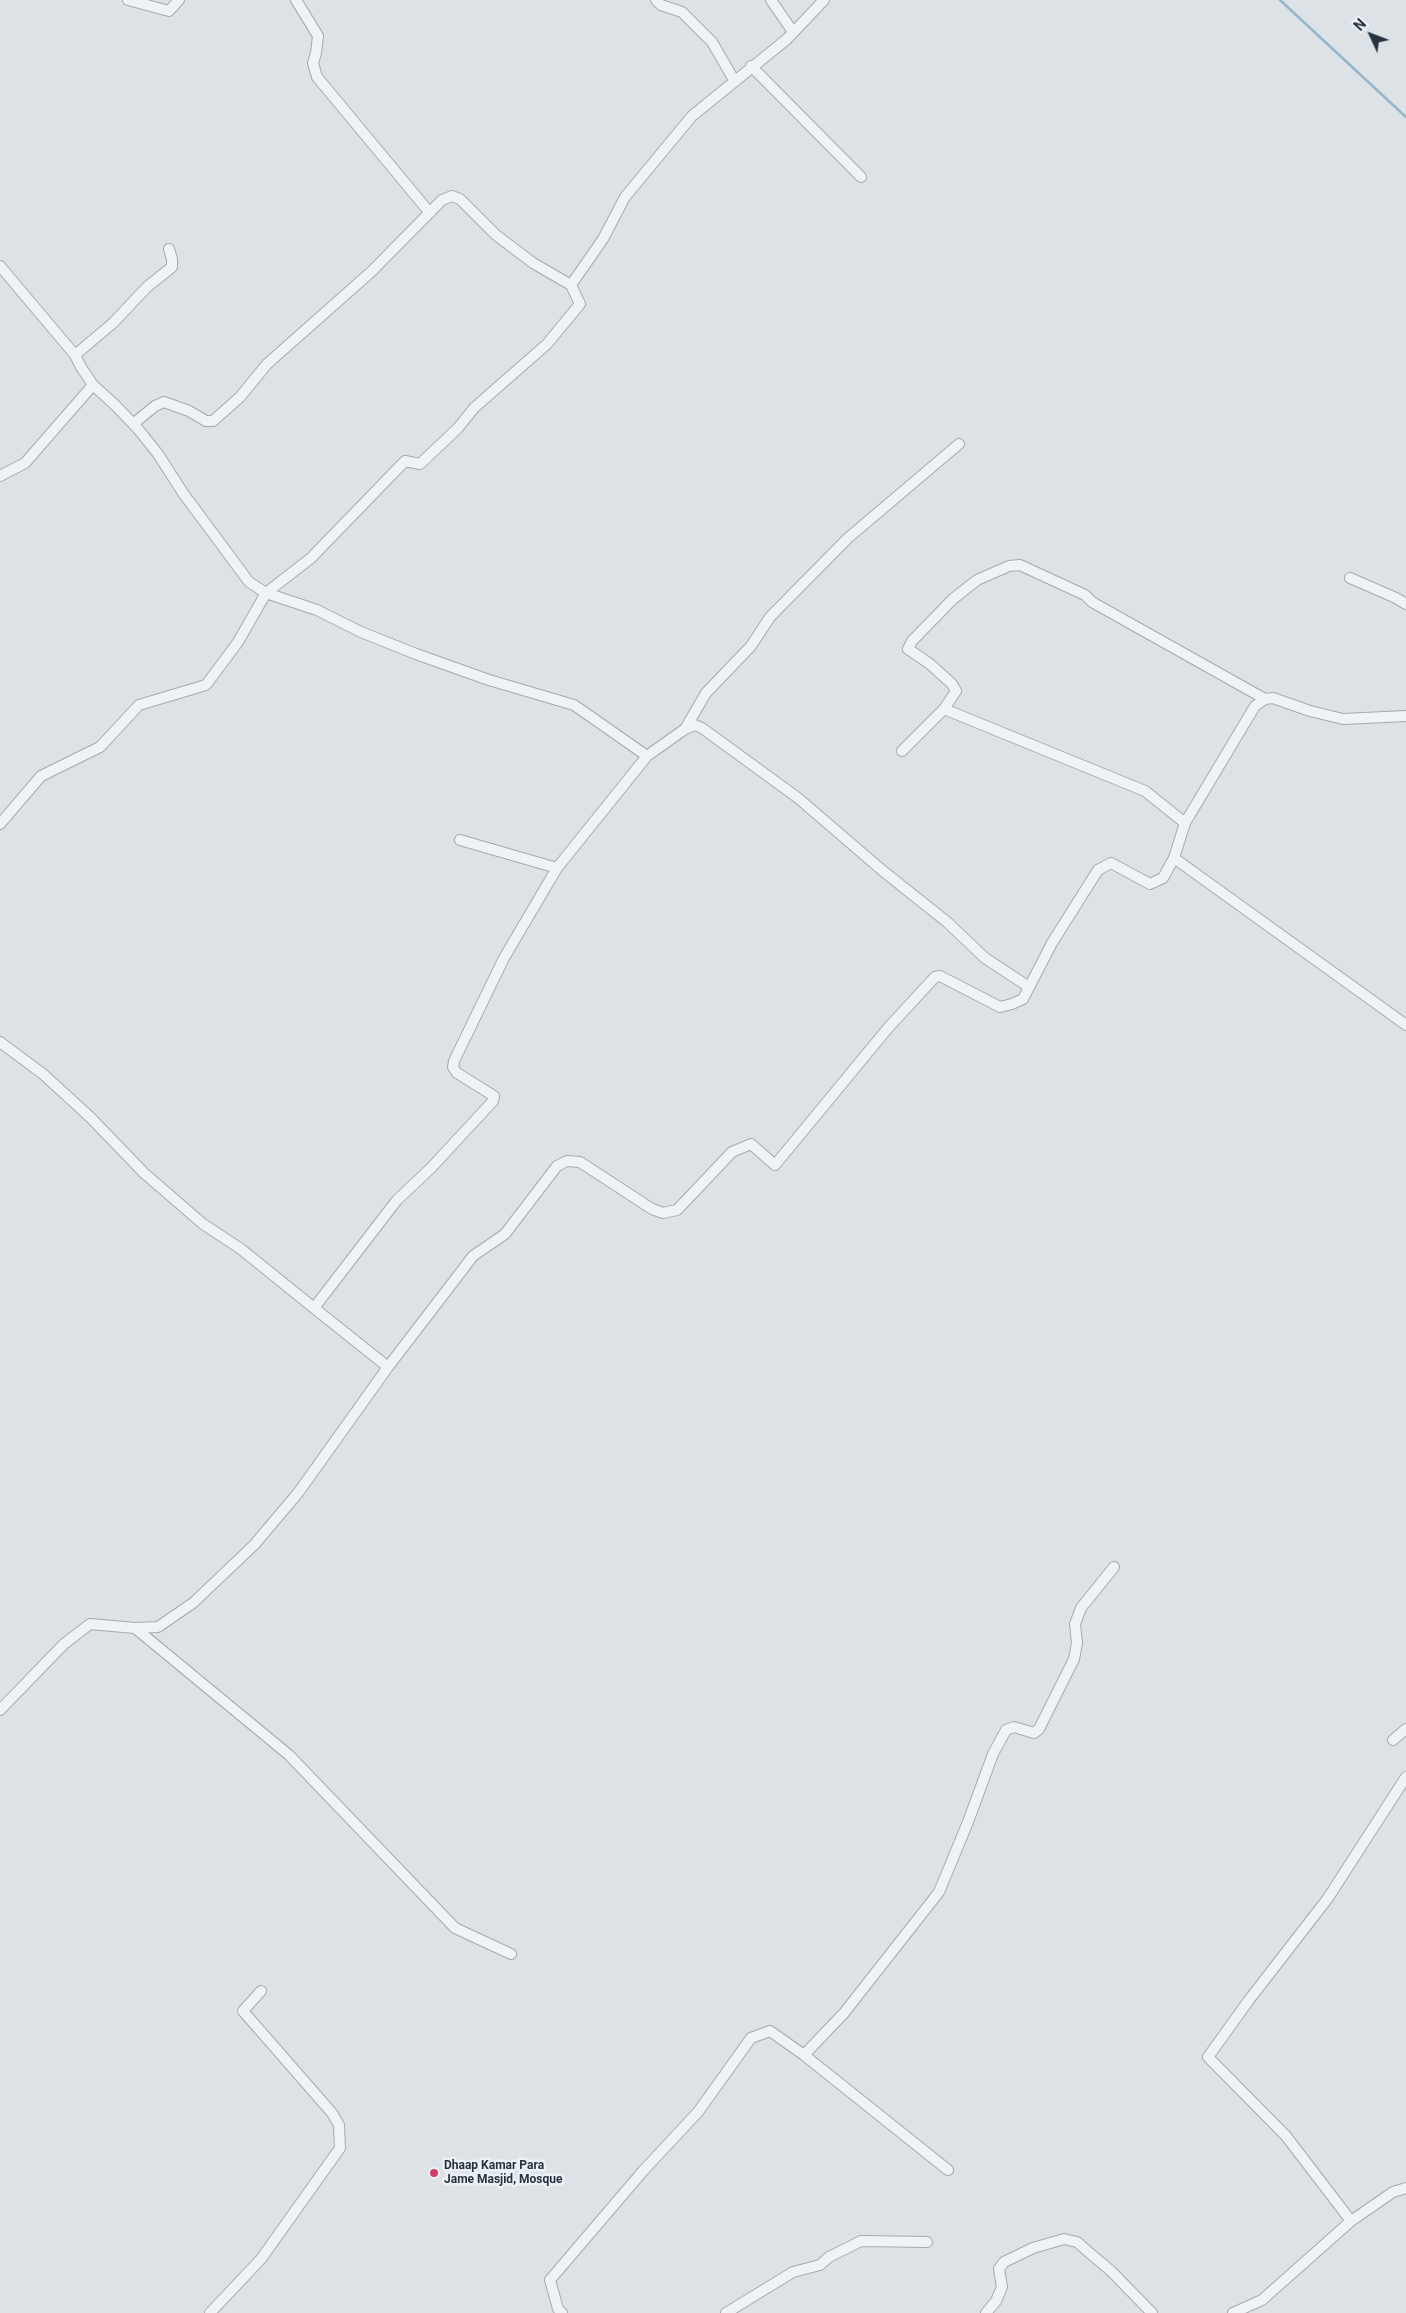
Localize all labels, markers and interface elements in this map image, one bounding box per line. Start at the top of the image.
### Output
north arrow [1346,10,1396,60]
text: N [1351,16,1369,34]
place label: Dhaap Kamar Para Jame Masjid, Mosque [444,2159,562,2187]
marker: Dhaap Kamar Para Jame Masjid, Mosque [428,2167,440,2179]

